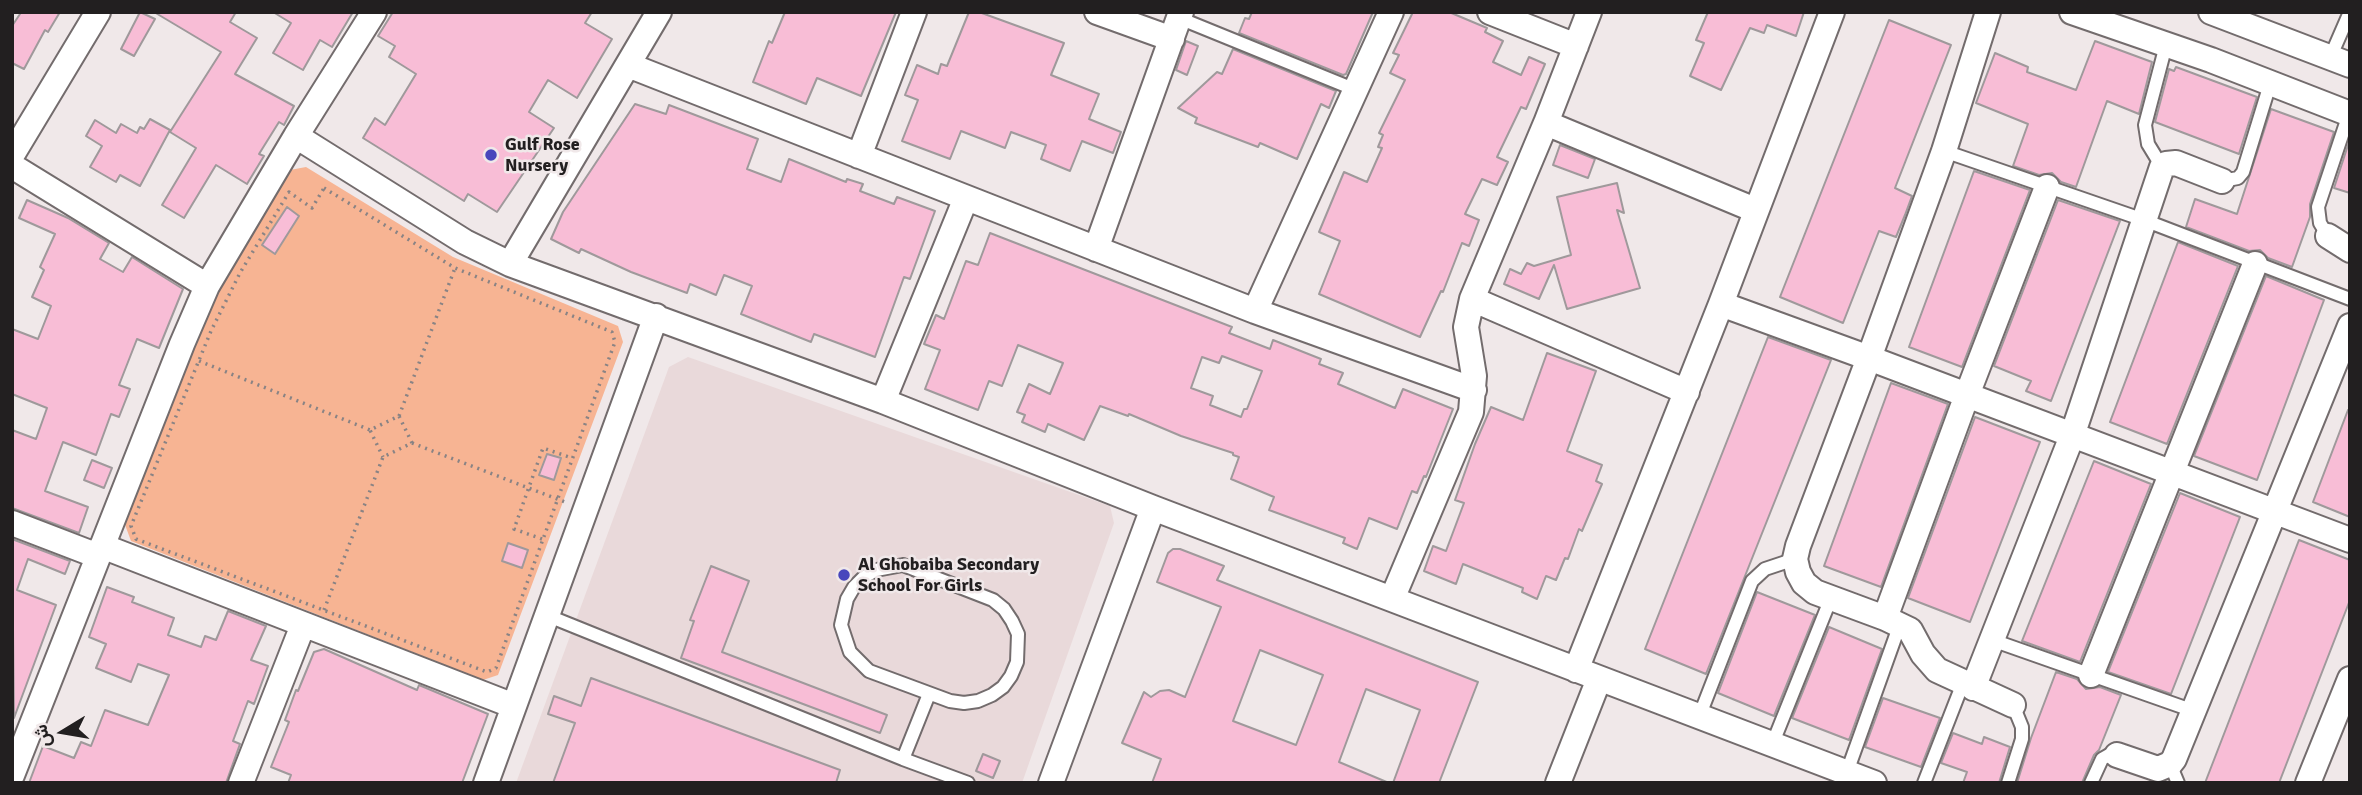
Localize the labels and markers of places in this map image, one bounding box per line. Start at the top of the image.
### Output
place label: Gulf Rose Nursery [505,134,580,176]
marker: Gulf Rose Nursery [483,147,499,163]
place label: Al Ghobaiba Secondary School For Girls [858,554,1039,596]
marker: Al Ghobaiba Secondary School For Girls [836,567,852,583]

